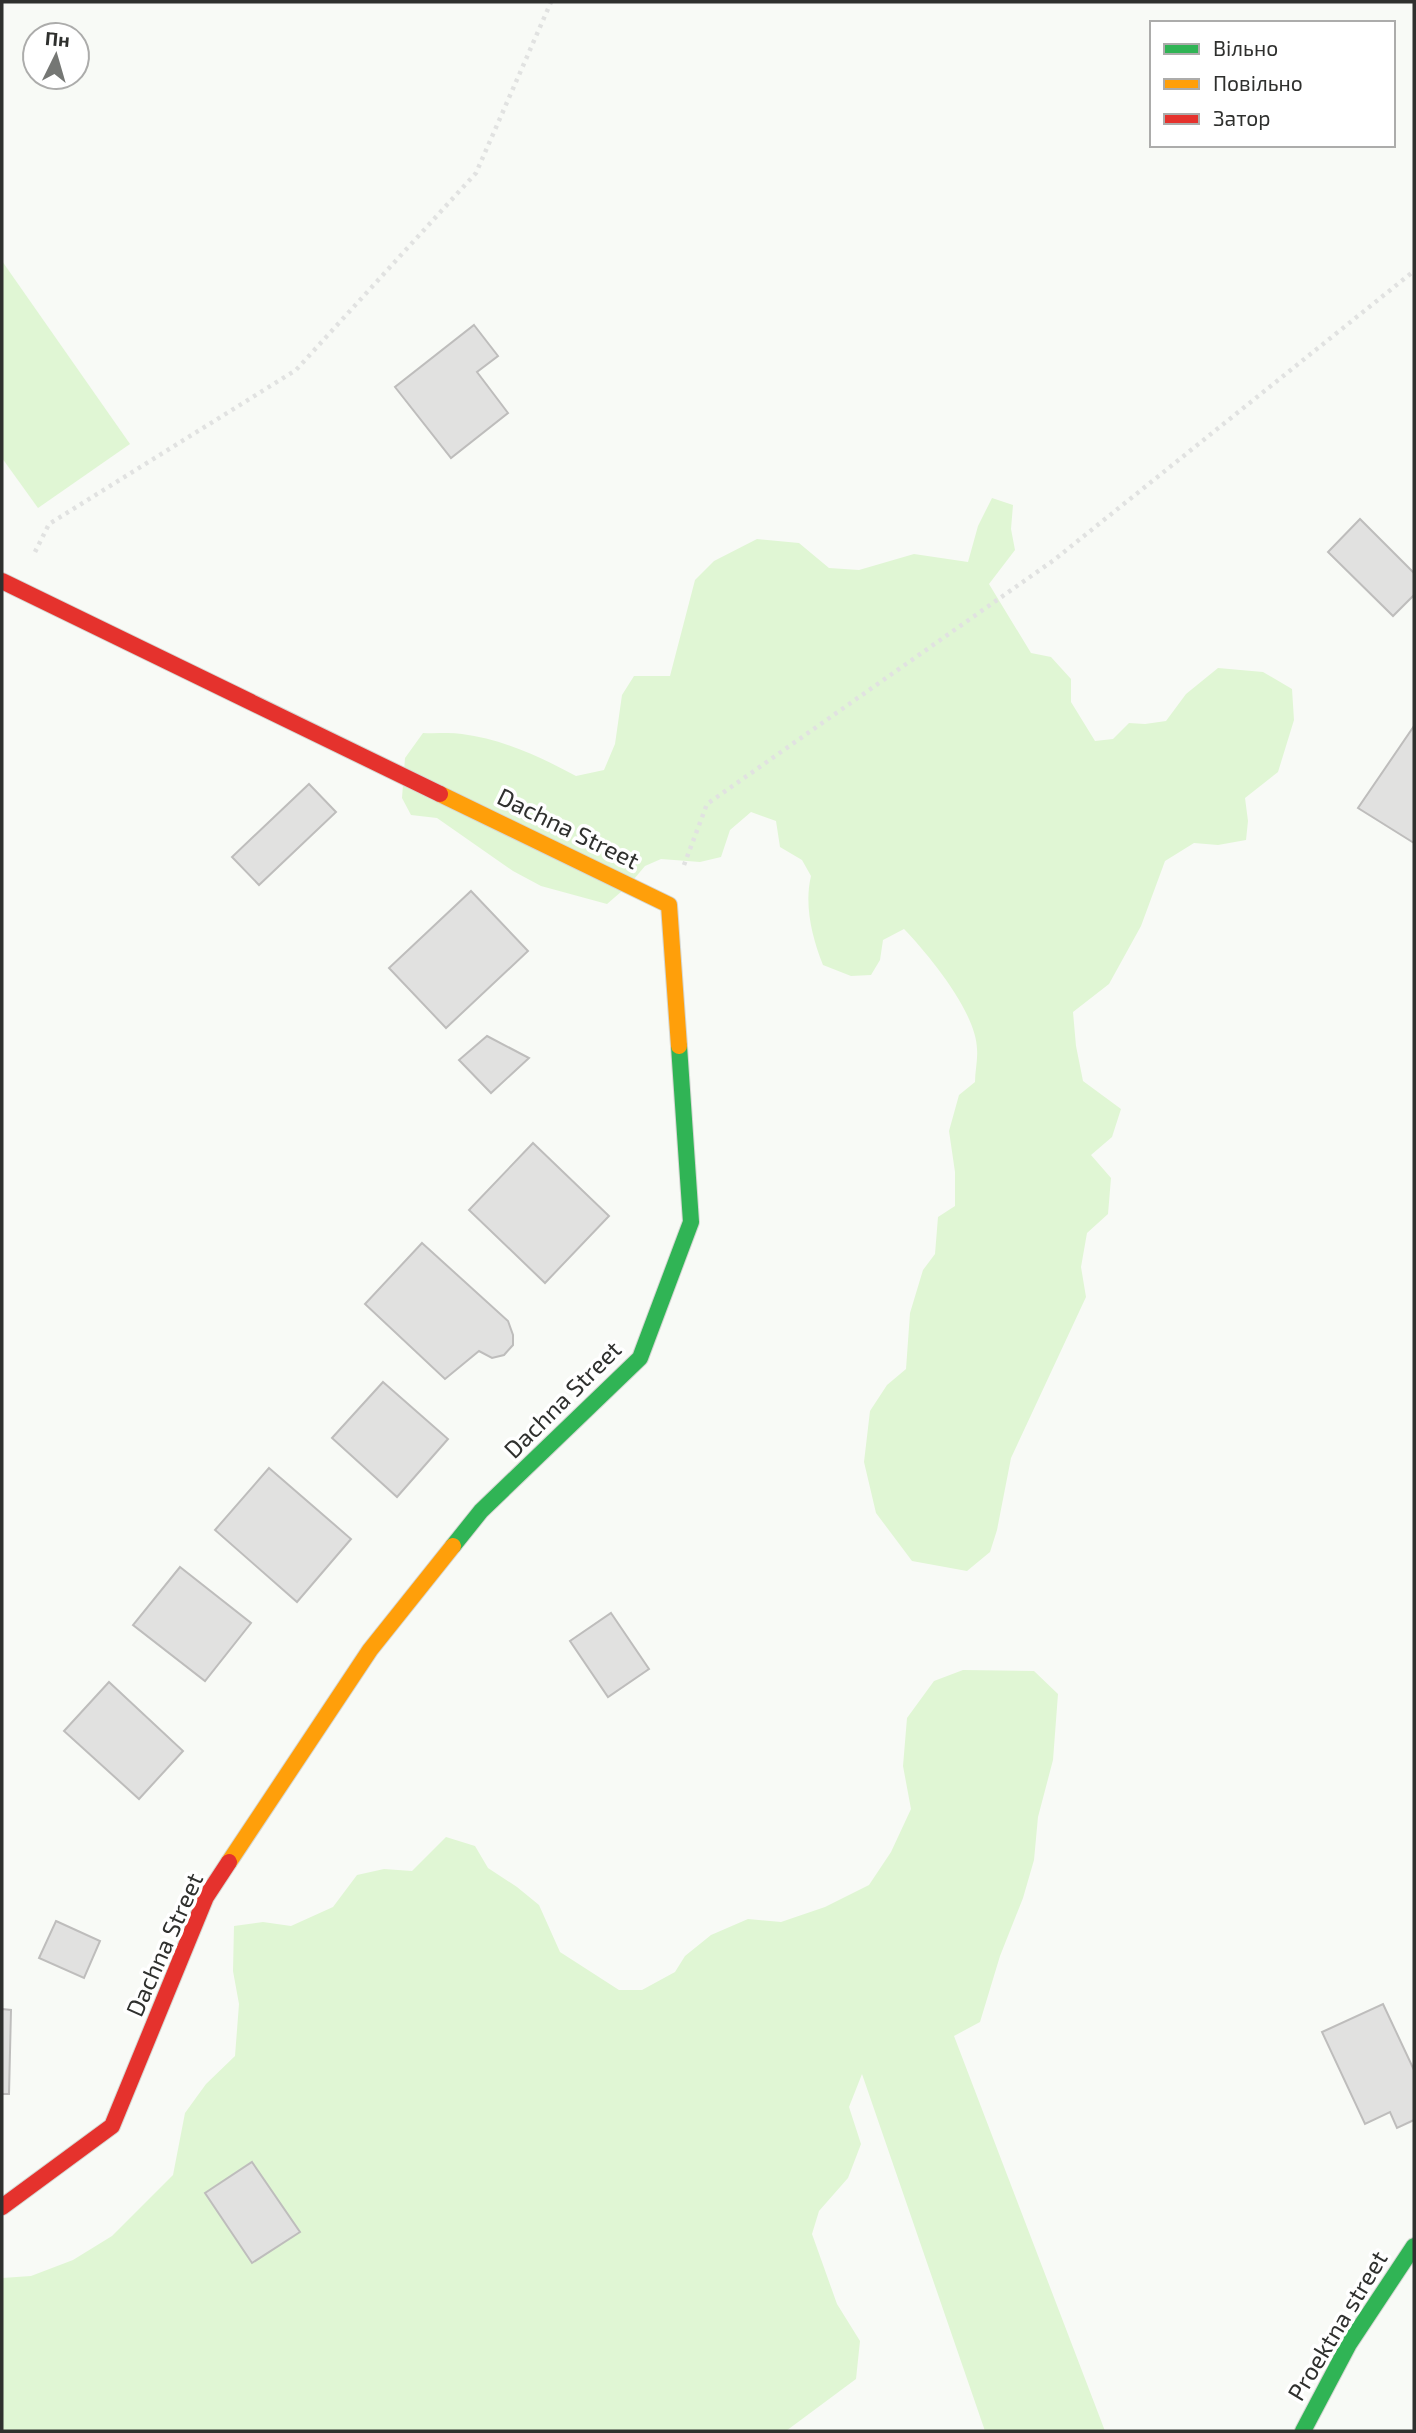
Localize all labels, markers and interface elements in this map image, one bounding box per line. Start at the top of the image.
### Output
north arrow [21,21,91,91]
legend [1150,21,1395,147]
text: Пн [44,26,71,51]
text: Вільно [1213,35,1278,60]
text: Повільно [1213,70,1303,95]
text: Затор [1213,105,1271,130]
street label: Dachna Street [493,781,644,874]
street label: Dachna Street [497,1334,627,1464]
street label: Dachna Street [119,1868,208,2021]
street label: Proektna street [1281,2245,1393,2405]

